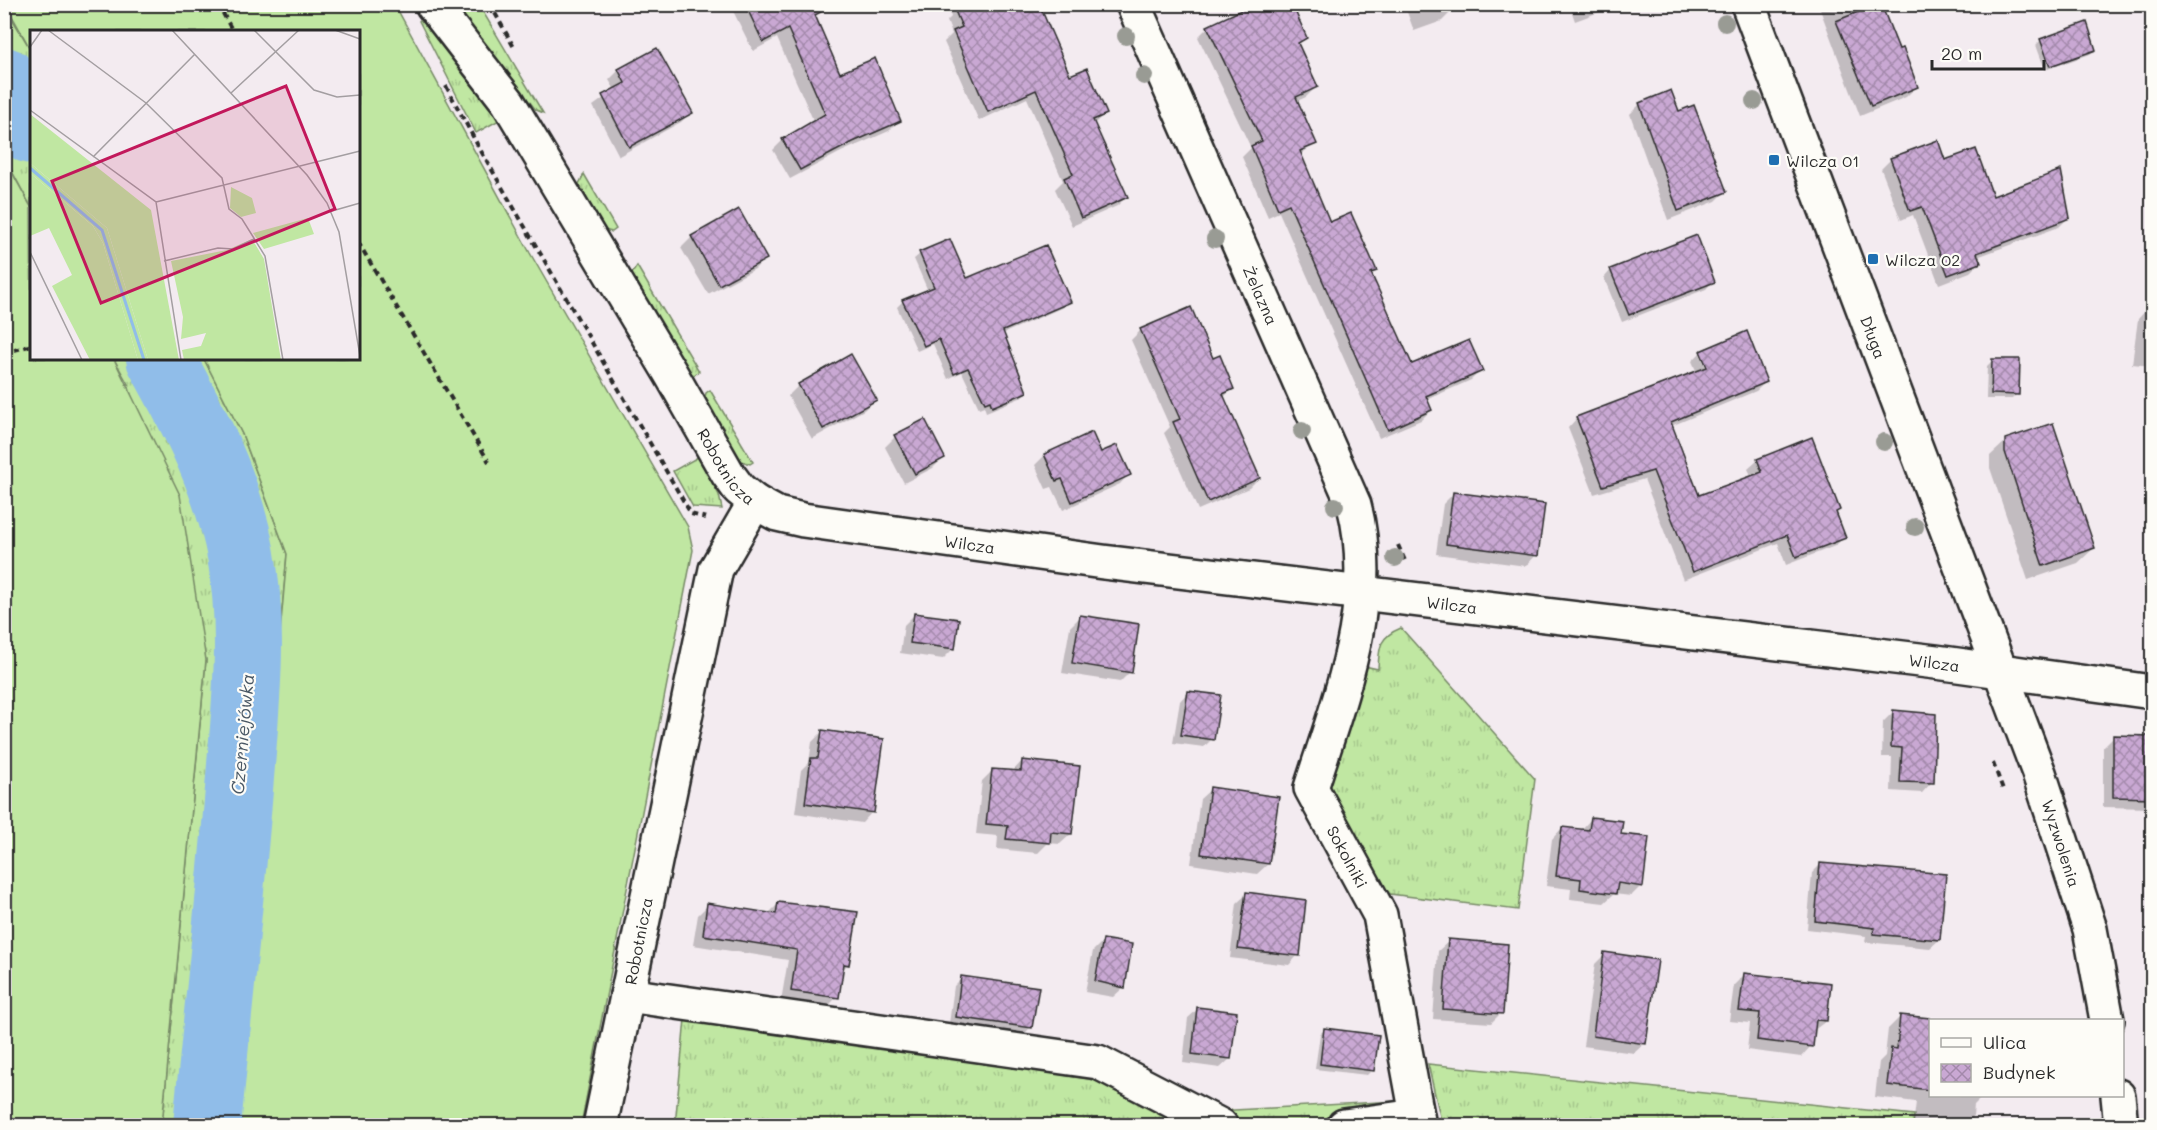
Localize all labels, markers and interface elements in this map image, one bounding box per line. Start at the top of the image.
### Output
inset map [30,30,360,360]
scale bar [1932,33,2044,71]
text: 20 m [1941,41,1982,65]
place label: Wilcza 01 [1786,150,1859,171]
marker: Wilcza 01 [1767,153,1781,167]
place label: Wilcza 02 [1885,249,1960,270]
marker: Wilcza 02 [1866,252,1880,266]
street label: Żelazna [1239,262,1284,328]
street label: Długa [1856,313,1892,361]
street label: Robotnicza [693,424,760,509]
street label: Wilcza [943,529,997,557]
street label: Wilcza [1425,590,1479,617]
street label: Wilcza [1908,648,1961,676]
water label: Czerniejówka [225,673,259,795]
street label: Wyzwolenia [2038,797,2086,890]
street label: Sokolniki [1323,822,1374,891]
street label: Robotnicza [619,896,657,986]
legend [1929,1019,2124,1097]
text: Ulica [1983,1030,2027,1054]
text: Budynek [1983,1060,2056,1084]

